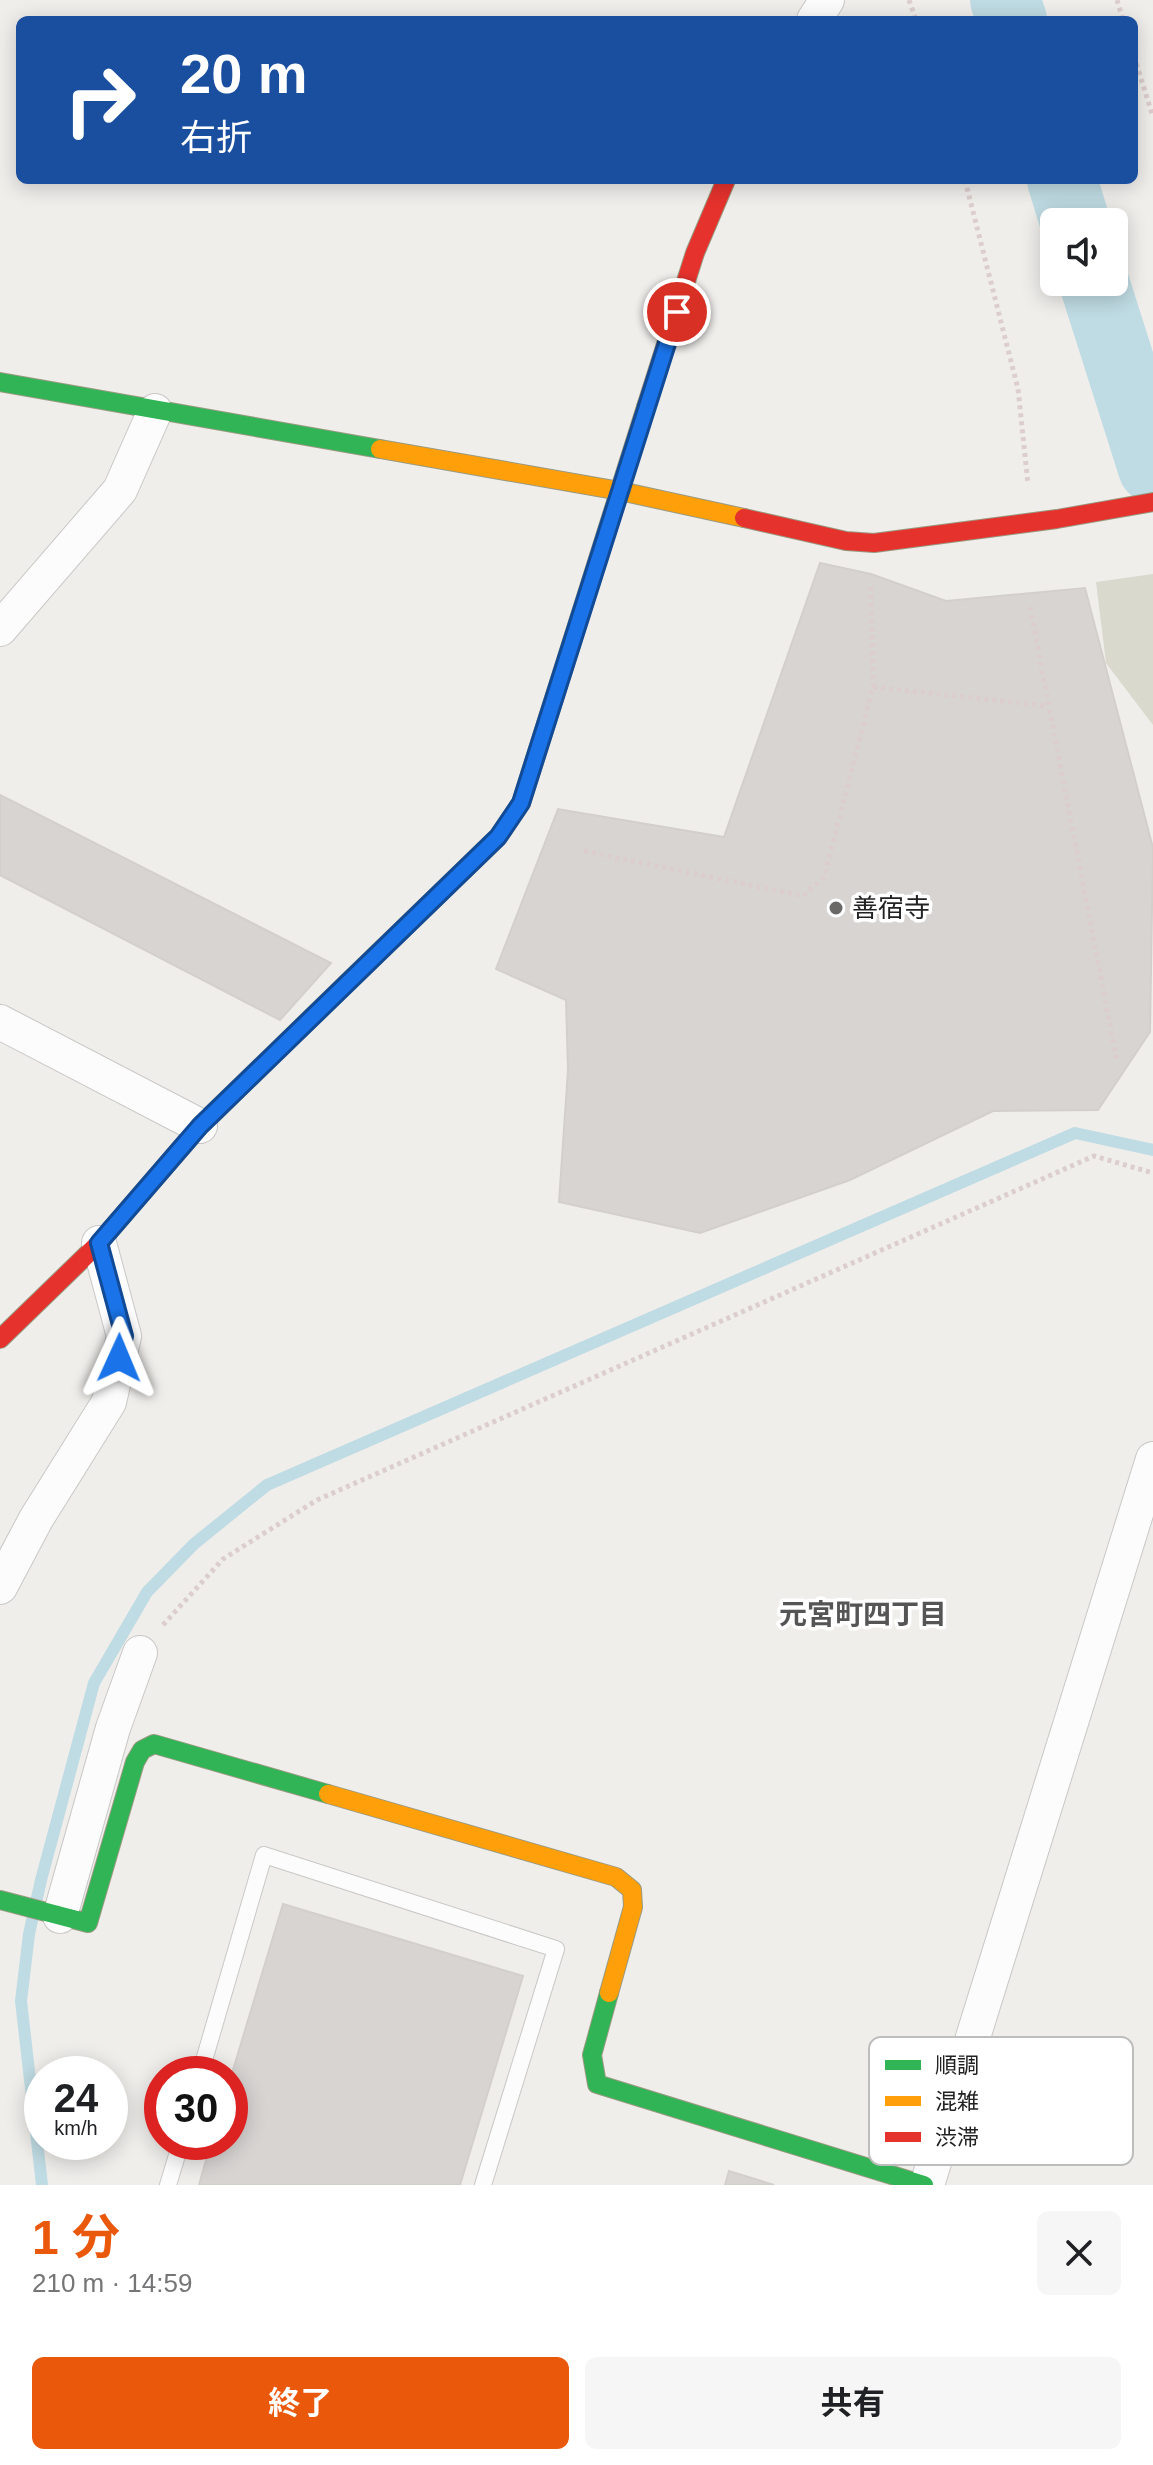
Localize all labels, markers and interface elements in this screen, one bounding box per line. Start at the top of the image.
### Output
text: 20 m [180,42,308,105]
icon: right [48,48,152,152]
text: 右折 [180,117,252,158]
map controls [1040,208,1128,296]
button: sound [1040,208,1128,296]
pin [643,278,711,346]
icon: arrive [655,290,699,334]
place label: 善宿寺 [852,893,930,923]
marker: 善宿寺 [827,899,845,917]
position arrow [77,1316,161,1400]
district label: 元宮町四丁目 [779,1599,947,1630]
legend [869,2037,1133,2165]
text: 順調 [935,2053,979,2078]
speed limit sign: 30 [144,2056,248,2160]
text: 24 [54,2076,98,2120]
text: 混雑 [935,2089,979,2114]
text: km/h [54,2117,98,2139]
text: 渋滞 [935,2125,979,2150]
text: 1 分 [32,2211,120,2264]
button: close [1037,2211,1121,2295]
text: 210 m · 14:59 [32,2268,192,2298]
button: 終了 [32,2357,569,2449]
button: 共有 [585,2357,1121,2449]

